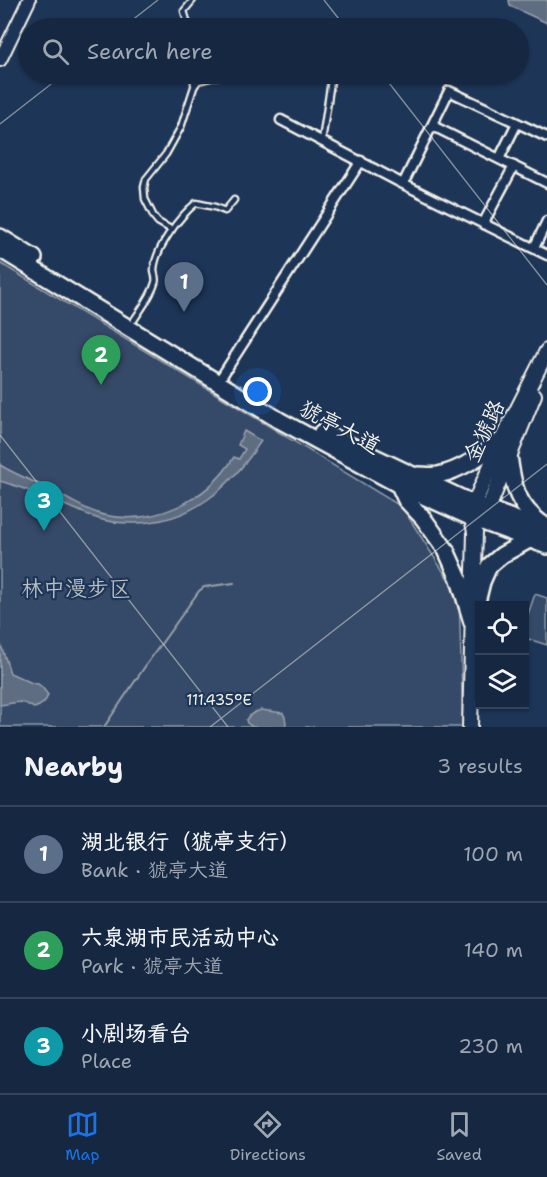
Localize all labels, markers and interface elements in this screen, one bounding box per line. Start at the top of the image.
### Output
search box [18,18,529,84]
icon: search [39,35,72,68]
text: Search here [87,37,213,66]
pin: 1 [164,262,204,312]
pin: 2 [82,336,120,385]
your location [243,377,272,406]
street label: 猇亭大道 [294,394,386,460]
street label: 金猇路 [457,395,511,467]
pin: 3 [24,482,63,531]
park label: 林中漫步区 [21,574,131,603]
map controls [475,601,529,709]
button: locate [475,601,529,655]
button: layers [475,655,529,709]
text: 111.435°E [186,690,252,710]
text: Nearby [24,749,123,784]
text: 3 results [437,753,523,779]
text: 湖北银行（猇亭支行） [81,827,301,856]
text: 1 [39,841,48,867]
text: 100 m [463,841,523,867]
text: Bank · 猇亭大道 [81,857,228,883]
text: 六泉湖市民活动中心 [81,923,279,952]
text: 2 [37,937,51,963]
text: 140 m [464,937,523,963]
text: Park · 猇亭大道 [81,953,223,979]
text: 小剧场看台 [81,1019,191,1048]
text: 3 [37,1033,51,1059]
text: 230 m [458,1033,523,1059]
text: Place [81,1048,132,1074]
tab: Map [65,1108,99,1165]
tab: Directions [230,1108,306,1165]
tab: Saved [436,1108,482,1165]

